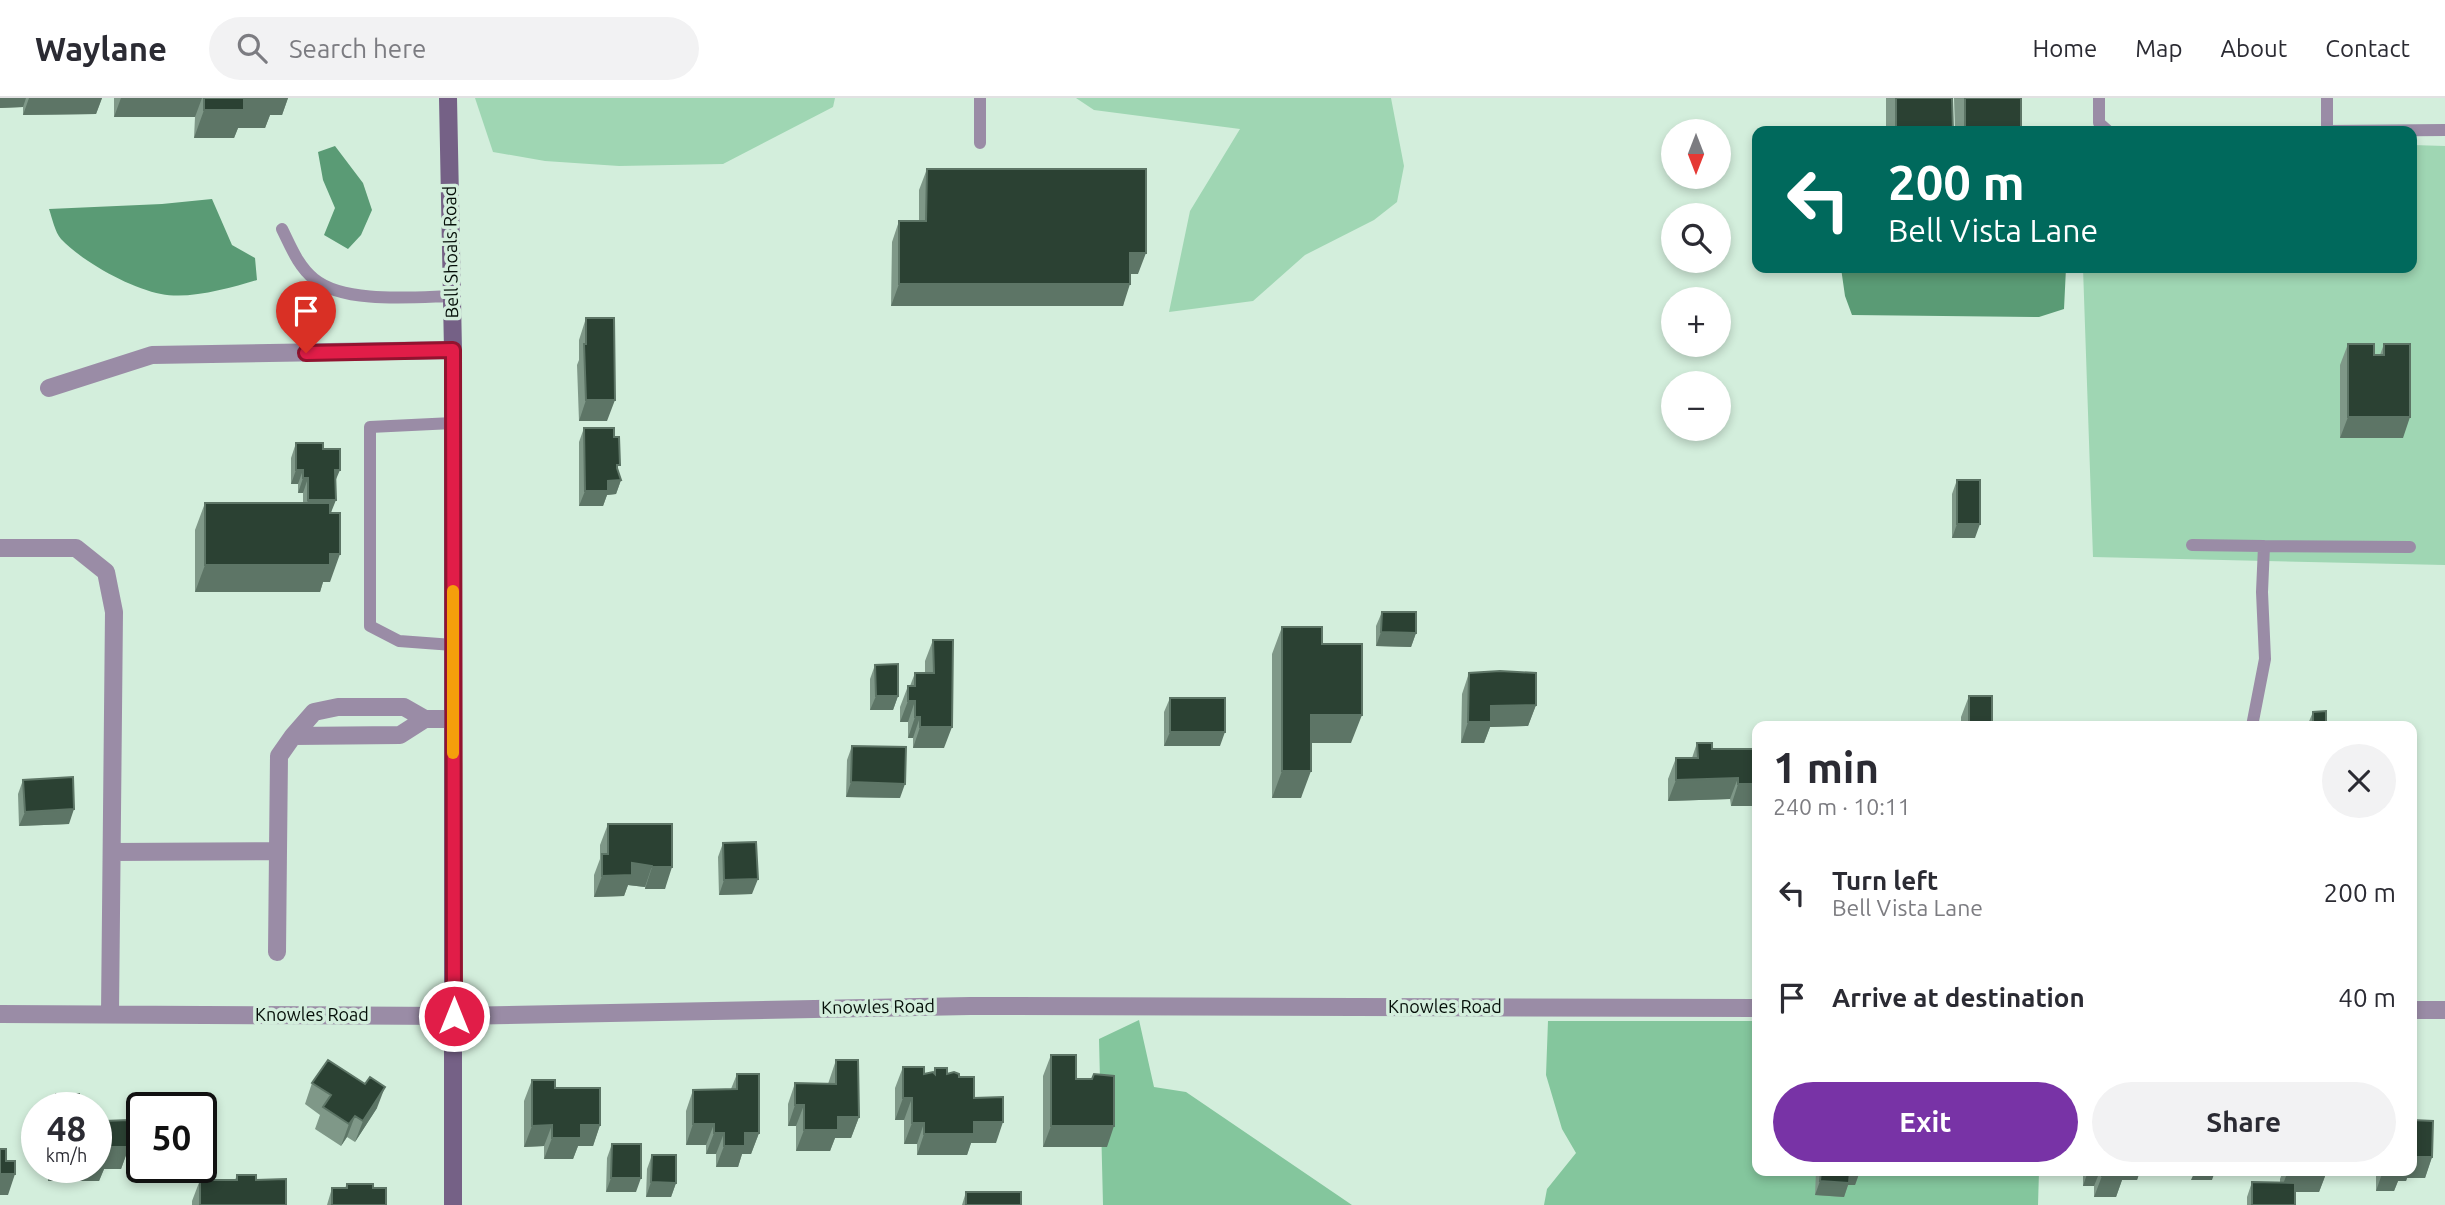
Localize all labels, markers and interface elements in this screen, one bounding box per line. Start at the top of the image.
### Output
search box [209,17,699,80]
icon: search [233,29,271,67]
text: Waylane [35,30,167,67]
text: Search here [289,34,426,63]
text: Home [2032,35,2097,62]
text: Map [2135,35,2182,62]
text: About [2220,35,2287,62]
text: Contact [2325,35,2410,62]
north arrow [1661,119,1731,189]
map controls [1661,119,1731,441]
icon: left [1773,154,1864,245]
text: 200 m [1888,154,2025,209]
street label: Bell Shoals Road [439,186,461,318]
button: search [1661,203,1731,273]
text: Bell Vista Lane [1888,212,2098,248]
pin [276,281,336,353]
button: + [1661,287,1731,357]
icon: arrive [287,292,325,330]
button: − [1661,371,1731,441]
text: 1 min [1773,744,1879,791]
button: close [2322,744,2396,818]
text: 240 m · 10:11 [1773,794,1911,819]
text: Turn left [1832,866,1938,895]
icon: left [1773,874,1811,912]
text: 200 m [2324,878,2396,907]
text: Bell Vista Lane [1832,895,1983,920]
position arrow [417,979,491,1053]
icon: arrive [1773,979,1811,1017]
text: Arrive at destination [1832,983,2085,1012]
text: 40 m [2338,983,2396,1012]
street label: Knowles Road [821,995,935,1017]
street label: Knowles Road [1388,996,1502,1016]
street label: Knowles Road [255,1004,369,1024]
button: Exit [1773,1082,2078,1162]
button: Share [2092,1082,2396,1162]
speed limit sign: 50 [126,1092,217,1183]
text: 48 [47,1108,86,1148]
text: km/h [46,1145,87,1165]

